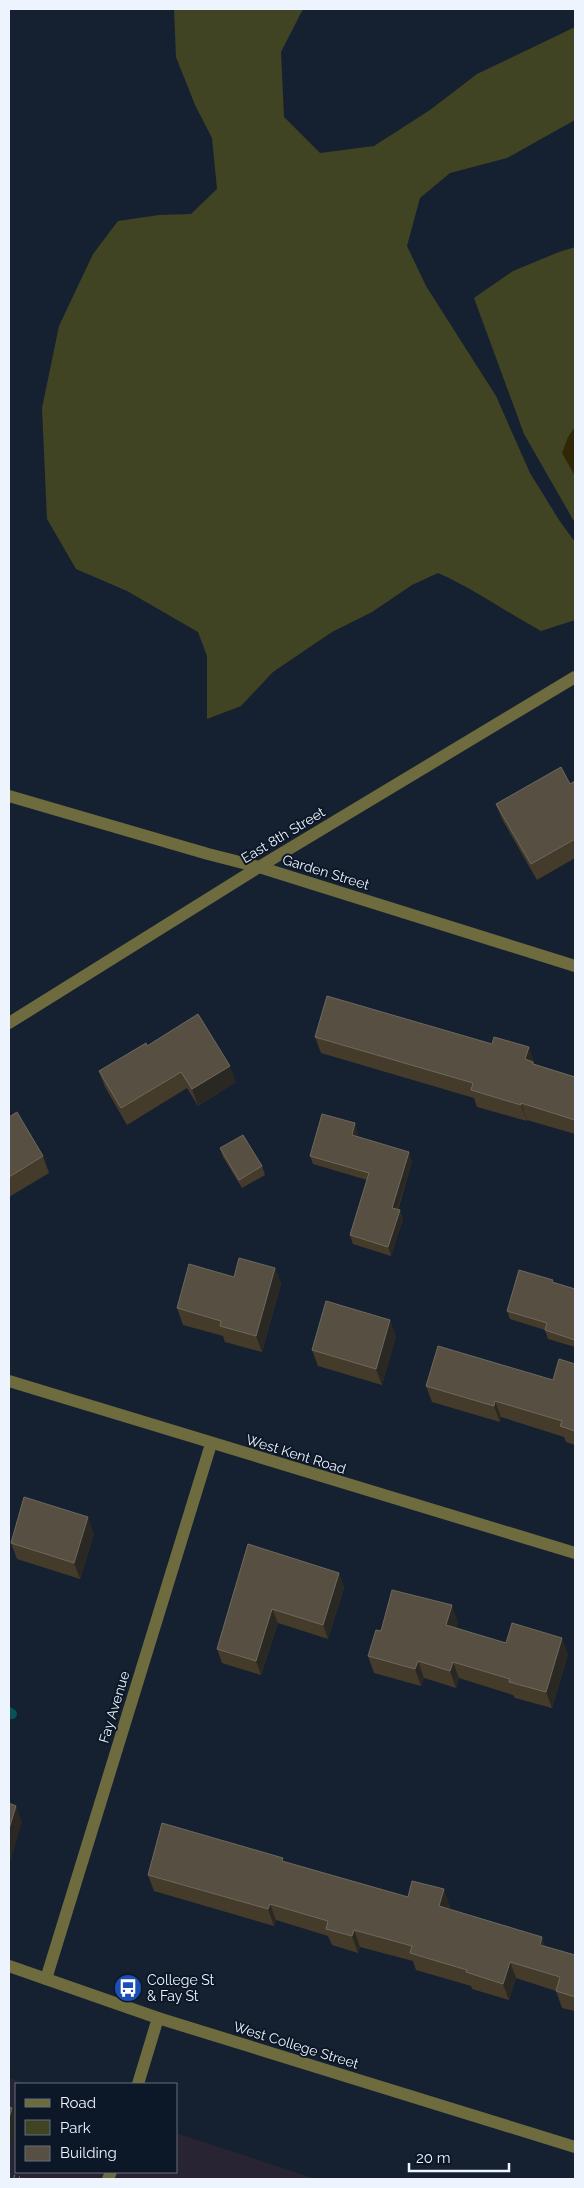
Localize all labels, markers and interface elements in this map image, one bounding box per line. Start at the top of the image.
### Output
street label: East 8th Street [238,804,328,866]
street label: Garden Street [281,851,372,893]
street label: West Kent Road [244,1431,348,1477]
street label: Fay Avenue [95,1669,133,1745]
place label: College St & Fay St [147,1972,215,2004]
bus stop icon: College St & Fay St [113,1973,143,2003]
street label: West College Street [232,2018,361,2072]
legend [15,2083,178,2173]
text: Road [60,2094,96,2112]
text: Park [60,2119,91,2137]
scale bar [409,2140,509,2172]
text: Building [60,2144,117,2162]
text: 20 m [416,2149,451,2167]

